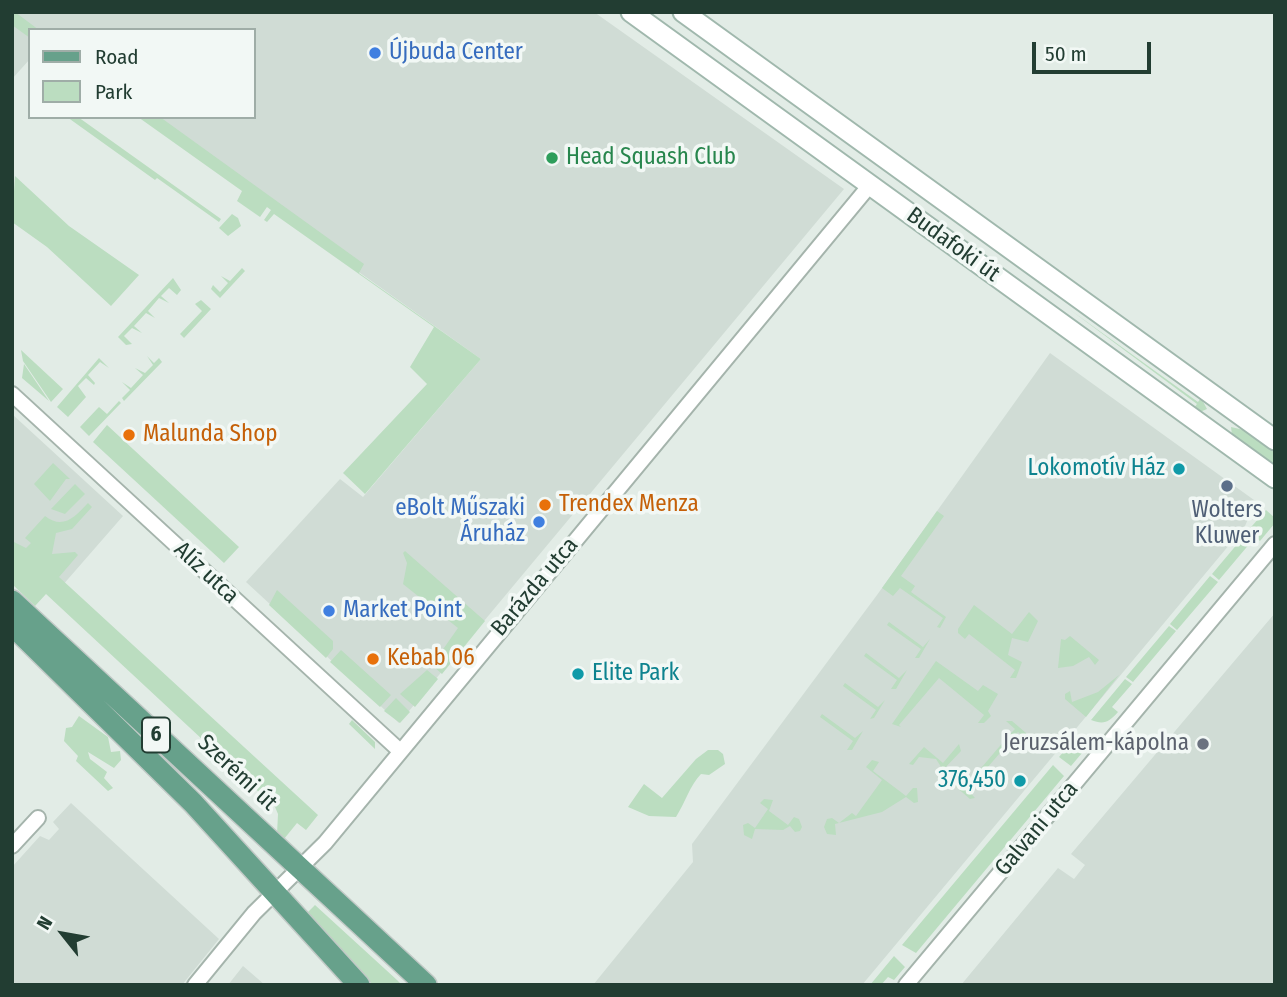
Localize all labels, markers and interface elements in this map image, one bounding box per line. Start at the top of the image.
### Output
legend [28,28,256,119]
scale bar [1035,28,1154,72]
place label: Újbuda Center [389,39,523,67]
text: 50 m [1045,41,1087,67]
text: Road [95,44,139,70]
marker: Újbuda Center [367,45,383,61]
text: Park [95,79,132,105]
place label: Head Squash Club [566,144,736,172]
marker: Head Squash Club [544,150,560,166]
street label: Budafoki út [901,202,1005,288]
place label: Malunda Shop [143,421,277,449]
marker: Malunda Shop [121,427,137,443]
place label: Lokomotív Ház [1028,455,1165,483]
marker: Lokomotív Ház [1171,461,1187,477]
marker: Wolters Kluwer [1219,478,1235,494]
place label: Trendex Menza [559,491,699,519]
place label: eBolt Műszaki Áruház [395,495,525,549]
marker: Trendex Menza [537,497,553,513]
place label: Wolters Kluwer [1191,497,1263,551]
marker: eBolt Műszaki Áruház [531,514,547,530]
street label: Barázda utca [486,532,584,642]
street label: Alíz utca [168,536,244,610]
place label: Market Point [343,597,462,625]
marker: Market Point [321,603,337,619]
place label: Kebab 06 [387,645,475,673]
marker: Kebab 06 [365,651,381,667]
place label: Elite Park [592,660,679,688]
marker: Elite Park [570,666,586,682]
road number: 6 [142,718,170,752]
street label: Szerémi út [192,729,282,817]
place label: Jeruzsálem-kápolna [1003,730,1189,758]
marker: Jeruzsálem-kápolna [1195,736,1211,752]
place label: 376,450 [938,767,1006,795]
marker: 376,450 [1012,773,1028,789]
street label: Galvani utca [990,776,1084,882]
north arrow [28,899,98,969]
text: N [32,912,57,934]

